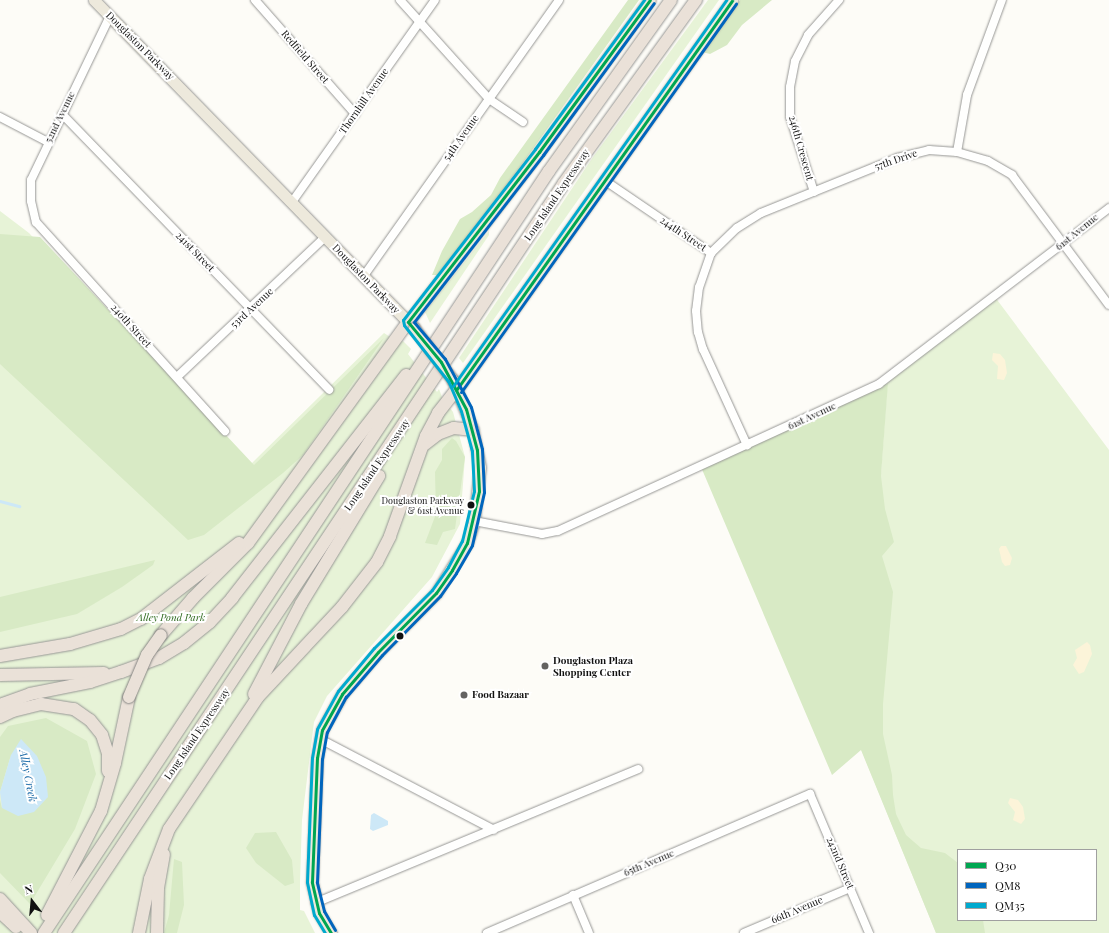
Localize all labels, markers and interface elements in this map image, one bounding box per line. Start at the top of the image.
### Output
street label: Douglaston Parkway [103,9,177,83]
street label: Redfield Street [279,28,331,86]
street label: Thornhill Avenue [337,66,391,136]
street label: 52nd Avenue [42,89,78,145]
street label: 54th Avenue [441,112,481,164]
street label: 246th Crescent [786,114,816,182]
street label: Long Island Expressway [522,147,592,243]
street label: 57th Drive [873,147,919,173]
street label: 61st Avenue [1053,211,1101,253]
street label: 244th Street [657,214,709,254]
street label: 241st Street [173,230,217,274]
street label: Douglaston Parkway [330,242,402,316]
street label: 53rd Avenue [228,285,276,331]
street label: 240th Street [108,302,154,350]
street label: 61st Avenue [786,399,838,433]
street label: Long Island Expressway [342,417,412,513]
place label: Douglaston Parkway & 61st Avenue [381,495,464,516]
marker: Douglaston Parkway & 61st Avenue [466,500,476,510]
park label: Alley Pond Park [137,612,205,624]
unlabelled marker [395,631,405,641]
place label: Douglaston Plaza Shopping Center [553,654,633,678]
marker: Douglaston Plaza Shopping Center [540,661,550,671]
street label: Long Island Expressway [162,686,232,782]
place label: Food Bazaar [472,689,529,701]
marker: Food Bazaar [459,690,469,700]
water label: Alley Creek [16,749,40,803]
street label: 242nd Street [824,835,856,891]
street label: 65th Avenue [622,847,676,879]
legend [957,849,1097,921]
text: Q30 [995,857,1017,873]
text: QM8 [995,877,1021,893]
north arrow [12,881,52,921]
text: N [23,881,34,897]
street label: 66th Avenue [769,894,825,926]
text: QM35 [995,897,1025,913]

